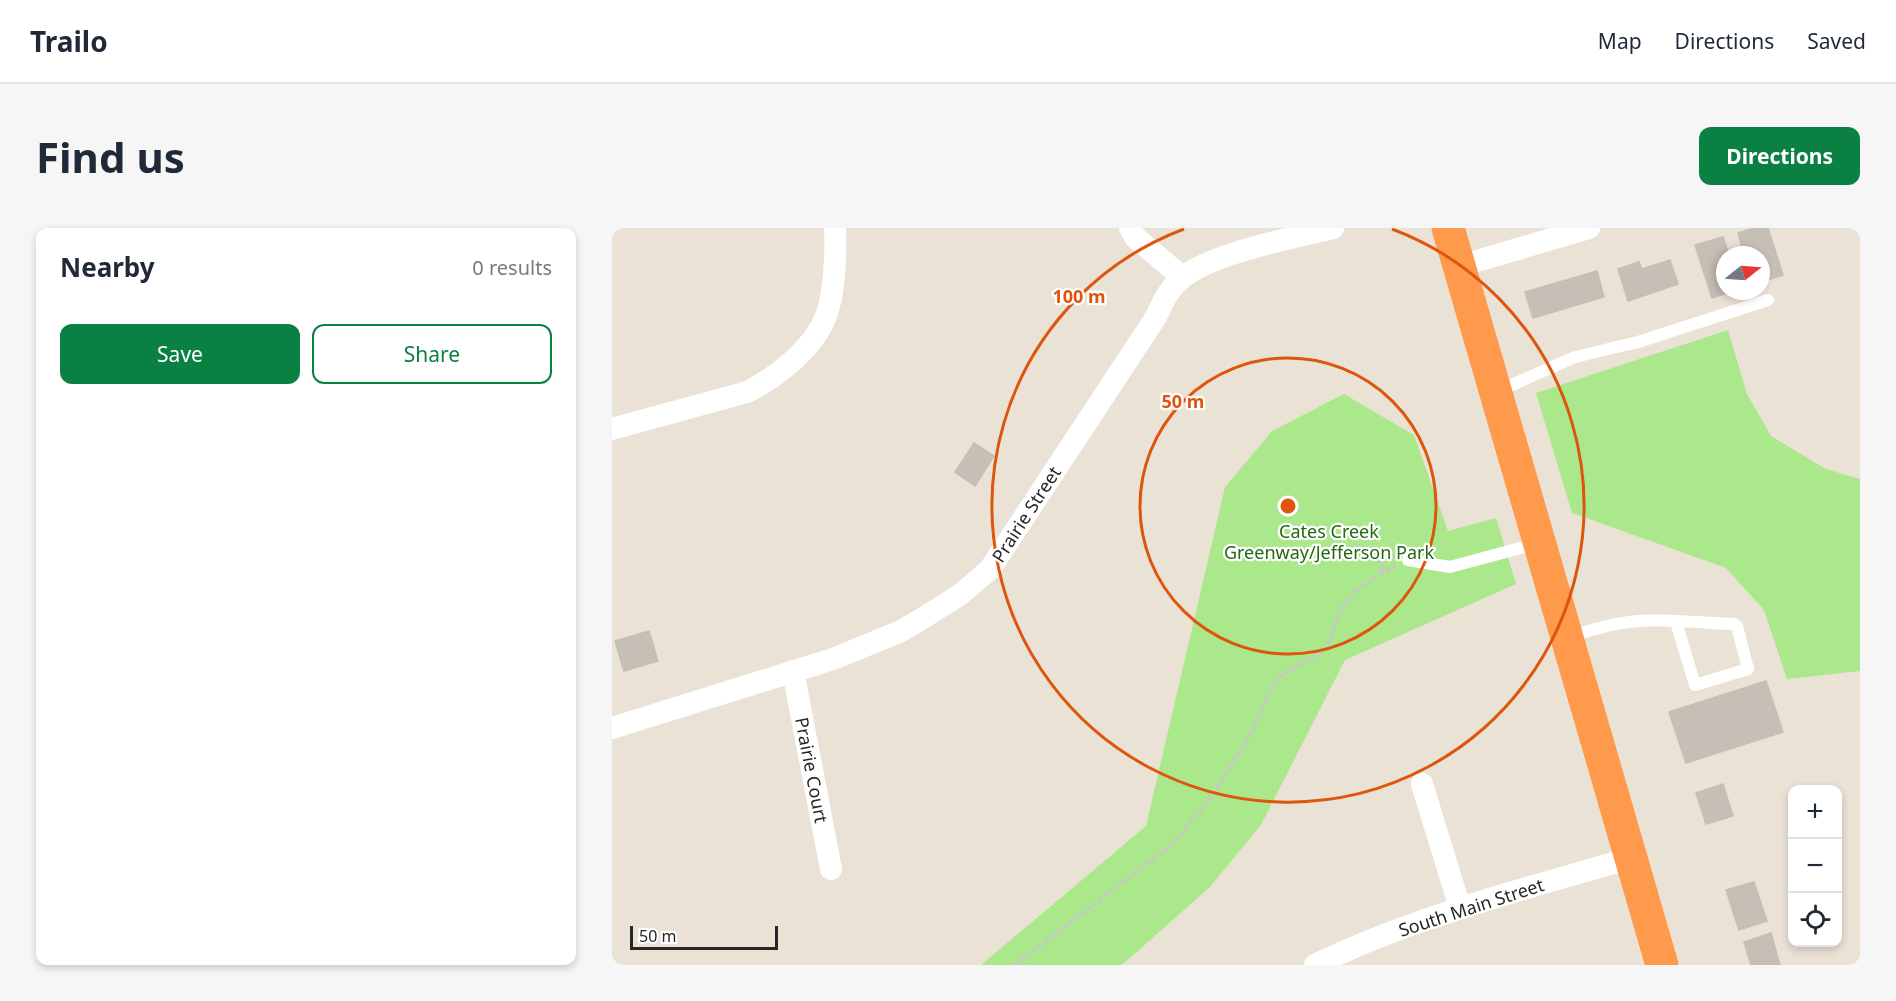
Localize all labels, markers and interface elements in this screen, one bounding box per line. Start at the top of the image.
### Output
text: Trailo [30,22,108,60]
text: Map [1598,27,1642,55]
text: Directions [1675,27,1774,55]
text: Saved [1807,27,1866,55]
button: Directions [1699,127,1860,185]
text: Find us [36,128,185,185]
north arrow [1716,246,1770,300]
text: Nearby [60,249,155,285]
text: 0 results [472,254,552,281]
text: 100 m [1052,284,1106,308]
button: Save [60,324,300,384]
button: Share [312,324,552,384]
text: 50 m [1162,389,1204,413]
street label: Prairie Street [986,461,1066,567]
centre of rings [1278,496,1298,516]
park label: Cates Creek Greenway/Jefferson Park [1224,519,1434,564]
street label: Prairie Court [790,715,834,825]
map controls [1788,785,1842,947]
button: + [1788,785,1842,839]
button: − [1788,839,1842,893]
street label: South Main Street [1395,872,1547,942]
button: locate [1788,893,1842,947]
scale bar [630,923,778,950]
text: 50 m [639,925,676,947]

